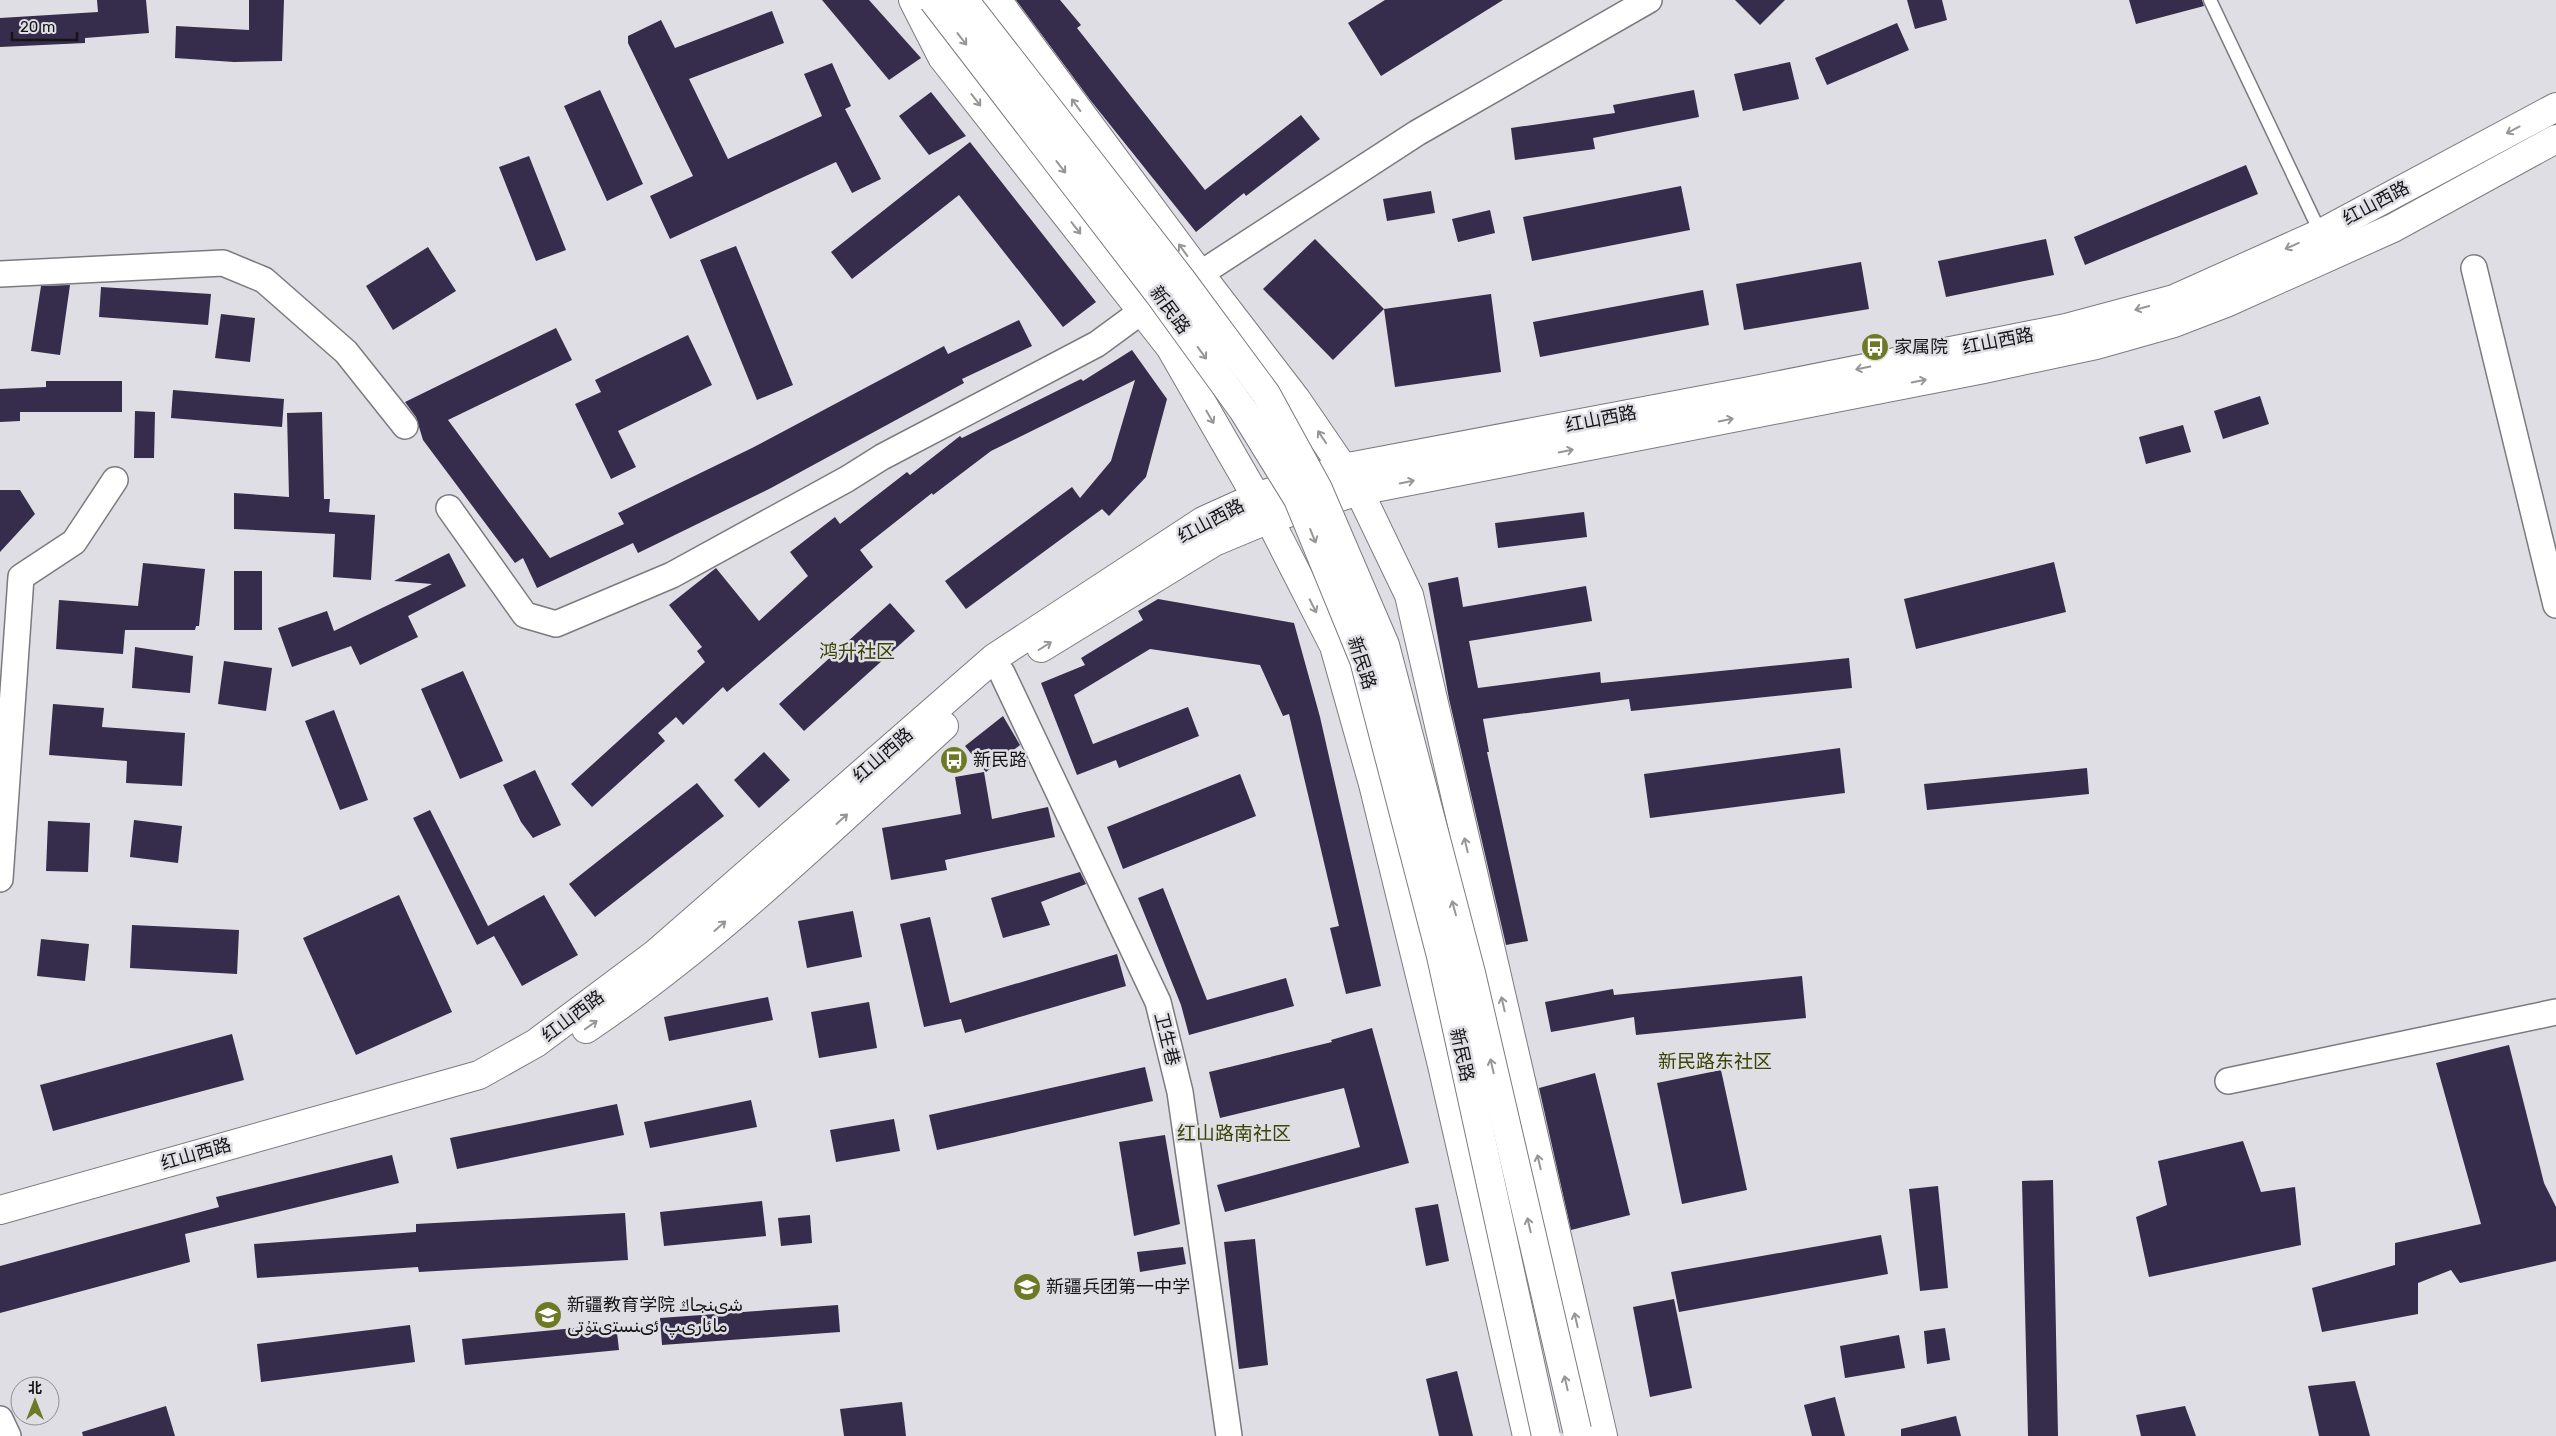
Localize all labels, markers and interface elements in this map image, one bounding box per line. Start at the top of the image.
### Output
scale bar [12,10,78,42]
text: 20 m [20,18,55,36]
one-way arrow [957,32,968,45]
one-way arrow [971,93,981,107]
one-way arrow [1071,98,1081,112]
one-way arrow [2506,126,2521,135]
one-way arrow [1056,160,1067,173]
street label: 红山西路 [2339,176,2413,230]
one-way arrow [1071,221,1082,234]
one-way arrow [2285,242,2300,252]
one-way arrow [1177,244,1188,257]
street label: 新民路 [1145,282,1195,338]
one-way arrow [2134,304,2150,313]
street label: 红山西路 [1961,323,2035,359]
bus stop icon: 家属院 [1860,332,1890,362]
place label: 家属院 [1894,336,1948,358]
one-way arrow [1196,346,1207,359]
one-way arrow [1856,364,1872,374]
one-way arrow [1911,376,1927,386]
street label: 红山西路 [1564,401,1638,437]
one-way arrow [1206,410,1216,424]
one-way arrow [1717,414,1733,424]
one-way arrow [1317,430,1327,444]
one-way arrow [1558,445,1574,455]
one-way arrow [1398,477,1414,486]
street label: 红山西路 [1174,494,1248,548]
one-way arrow [1309,528,1318,543]
one-way arrow [1309,598,1318,613]
street label: 新民路 [1343,634,1381,692]
district label: 鸿升社区 [819,640,895,663]
one-way arrow [1038,641,1052,651]
street label: 红山西路 [849,723,917,787]
bus stop icon: 新民路 [939,745,969,775]
place label: 新民路 [973,749,1027,771]
one-way arrow [836,813,849,825]
one-way arrow [1461,838,1470,854]
one-way arrow [1449,901,1458,917]
one-way arrow [713,920,726,931]
street label: 红山西路 [538,986,608,1046]
one-way arrow [1498,996,1507,1012]
street label: 卫生巷 [1150,1010,1184,1068]
one-way arrow [584,1020,598,1030]
street label: 新民路 [1446,1026,1478,1084]
district label: 新民路东社区 [1658,1050,1772,1073]
one-way arrow [1487,1059,1496,1075]
district label: 红山路南社区 [1177,1122,1291,1145]
street label: 红山西路 [158,1134,234,1174]
one-way arrow [1534,1154,1543,1170]
one-way arrow [1524,1217,1533,1233]
school or university icon: 新疆兵团第一中学 [1012,1272,1042,1302]
place label: 新疆兵团第一中学 [1046,1276,1190,1298]
place label: 新疆教育学院 شىنجاڭ مائارىپ ئىنستىتۇتى [567,1294,743,1338]
school or university icon: 新疆教育学院 شىنجاڭ مائارىپ ئىنستىتۇتى [533,1300,563,1330]
one-way arrow [1571,1313,1580,1329]
one-way arrow [1561,1375,1570,1391]
north arrow [10,1376,60,1426]
text: 北 [28,1380,42,1397]

